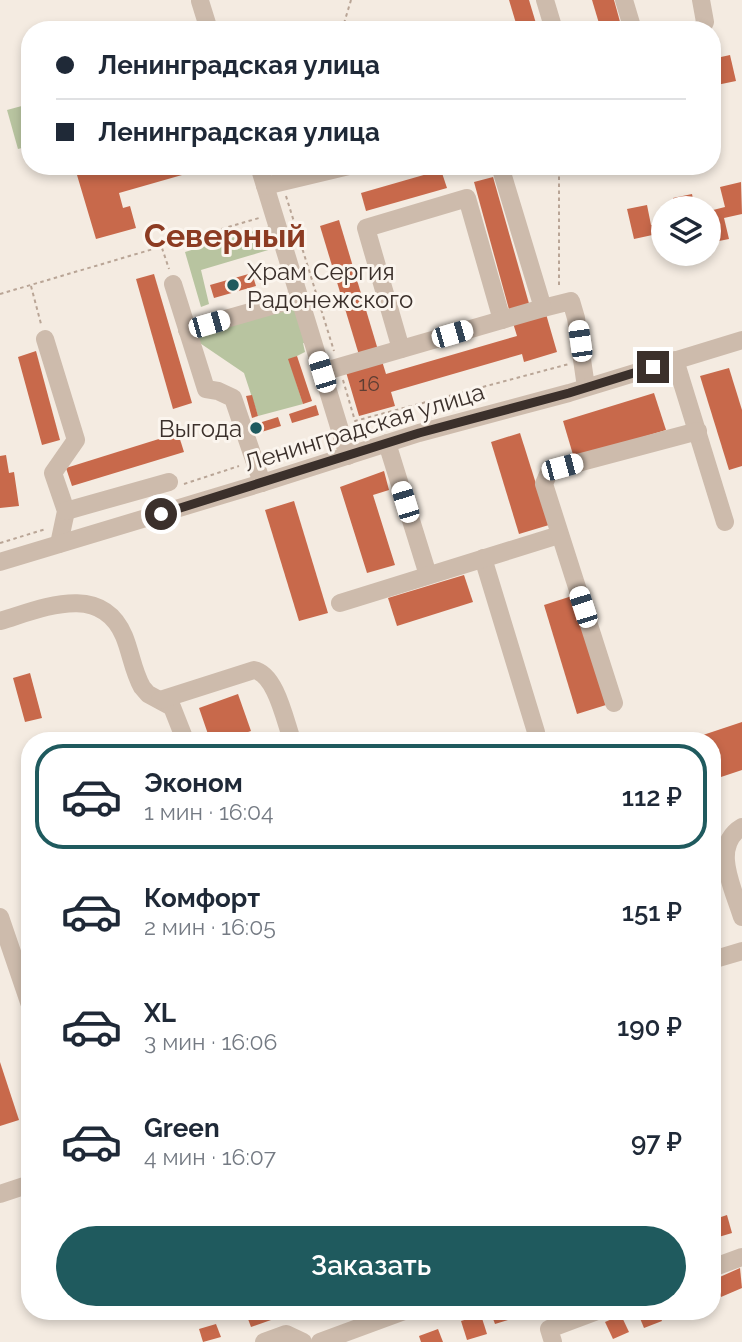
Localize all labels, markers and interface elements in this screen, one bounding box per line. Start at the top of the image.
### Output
text: Ленинградская улица [98,50,380,80]
text: Ленинградская улица [98,117,380,147]
map controls [651,196,721,266]
button: layers [651,196,721,266]
district label: Северный [144,217,306,254]
place label: Храм Сергия Радонежского [247,257,413,314]
marker: Храм Сергия Радонежского [225,277,241,293]
car [186,308,233,340]
car [429,318,476,350]
car [567,319,594,363]
car [306,349,339,395]
route end [637,351,669,383]
house number: 16 [358,371,380,396]
street label: Ленинградская улица [240,377,488,477]
place label: Выгода [159,414,242,443]
marker: Выгода [248,420,264,436]
car [539,451,586,483]
car [389,479,422,525]
route start [145,498,177,530]
car [567,584,600,630]
icon: car [60,765,123,828]
text: Эконом [144,768,243,798]
text: 112 ₽ [622,782,682,812]
text: 1 мин · 16:04 [144,798,274,825]
icon: car [60,880,123,943]
text: Комфорт [144,883,260,913]
text: 151 ₽ [622,897,682,927]
text: 2 мин · 16:05 [144,913,276,940]
icon: car [60,995,123,1058]
text: XL [144,998,176,1028]
text: 190 ₽ [617,1012,682,1042]
text: 3 мин · 16:06 [144,1028,277,1055]
icon: car [60,1110,123,1173]
text: Green [144,1113,220,1143]
text: 97 ₽ [631,1127,682,1157]
text: 4 мин · 16:07 [144,1143,276,1170]
button: Заказать [56,1226,686,1306]

